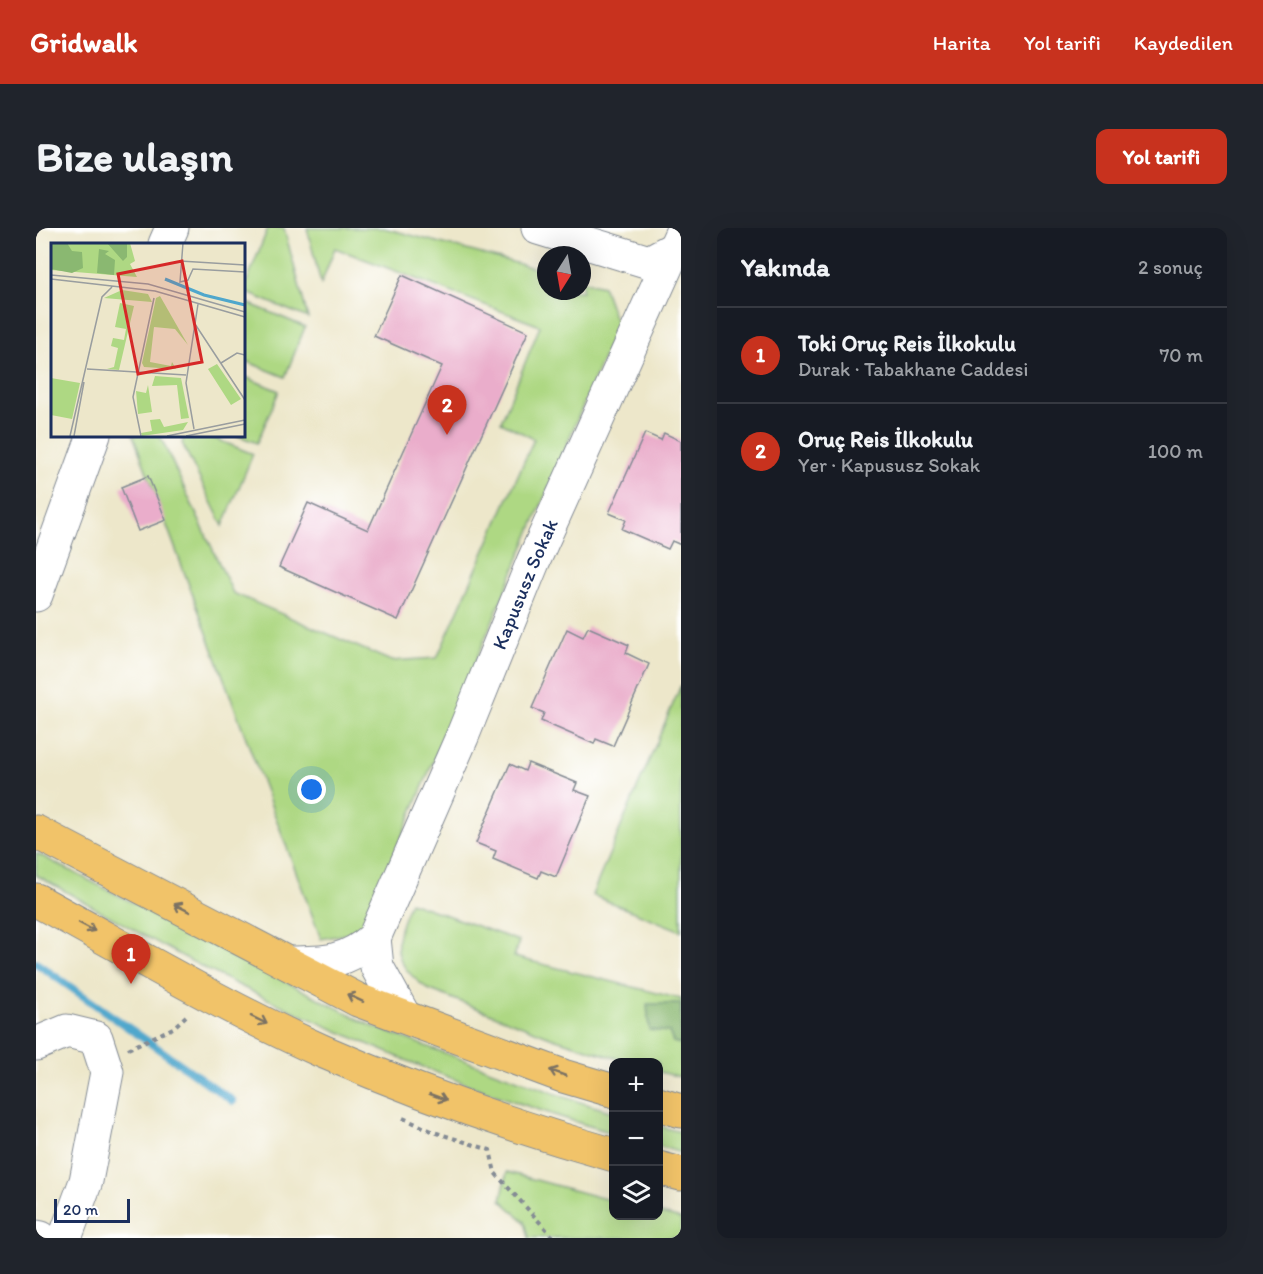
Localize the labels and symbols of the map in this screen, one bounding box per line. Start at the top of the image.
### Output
inset map [51,243,244,436]
north arrow [537,246,591,300]
pin: 2 [428,386,466,435]
street label: Kapususz Sokak [487,514,563,653]
your location [297,775,326,804]
one-way arrow [174,902,192,913]
one-way arrow [78,922,96,933]
pin: 1 [112,934,151,984]
one-way arrow [347,991,365,1003]
one-way arrow [250,1014,268,1026]
one-way arrow [549,1067,568,1078]
one-way arrow [428,1092,447,1103]
scale bar [54,1196,130,1224]

